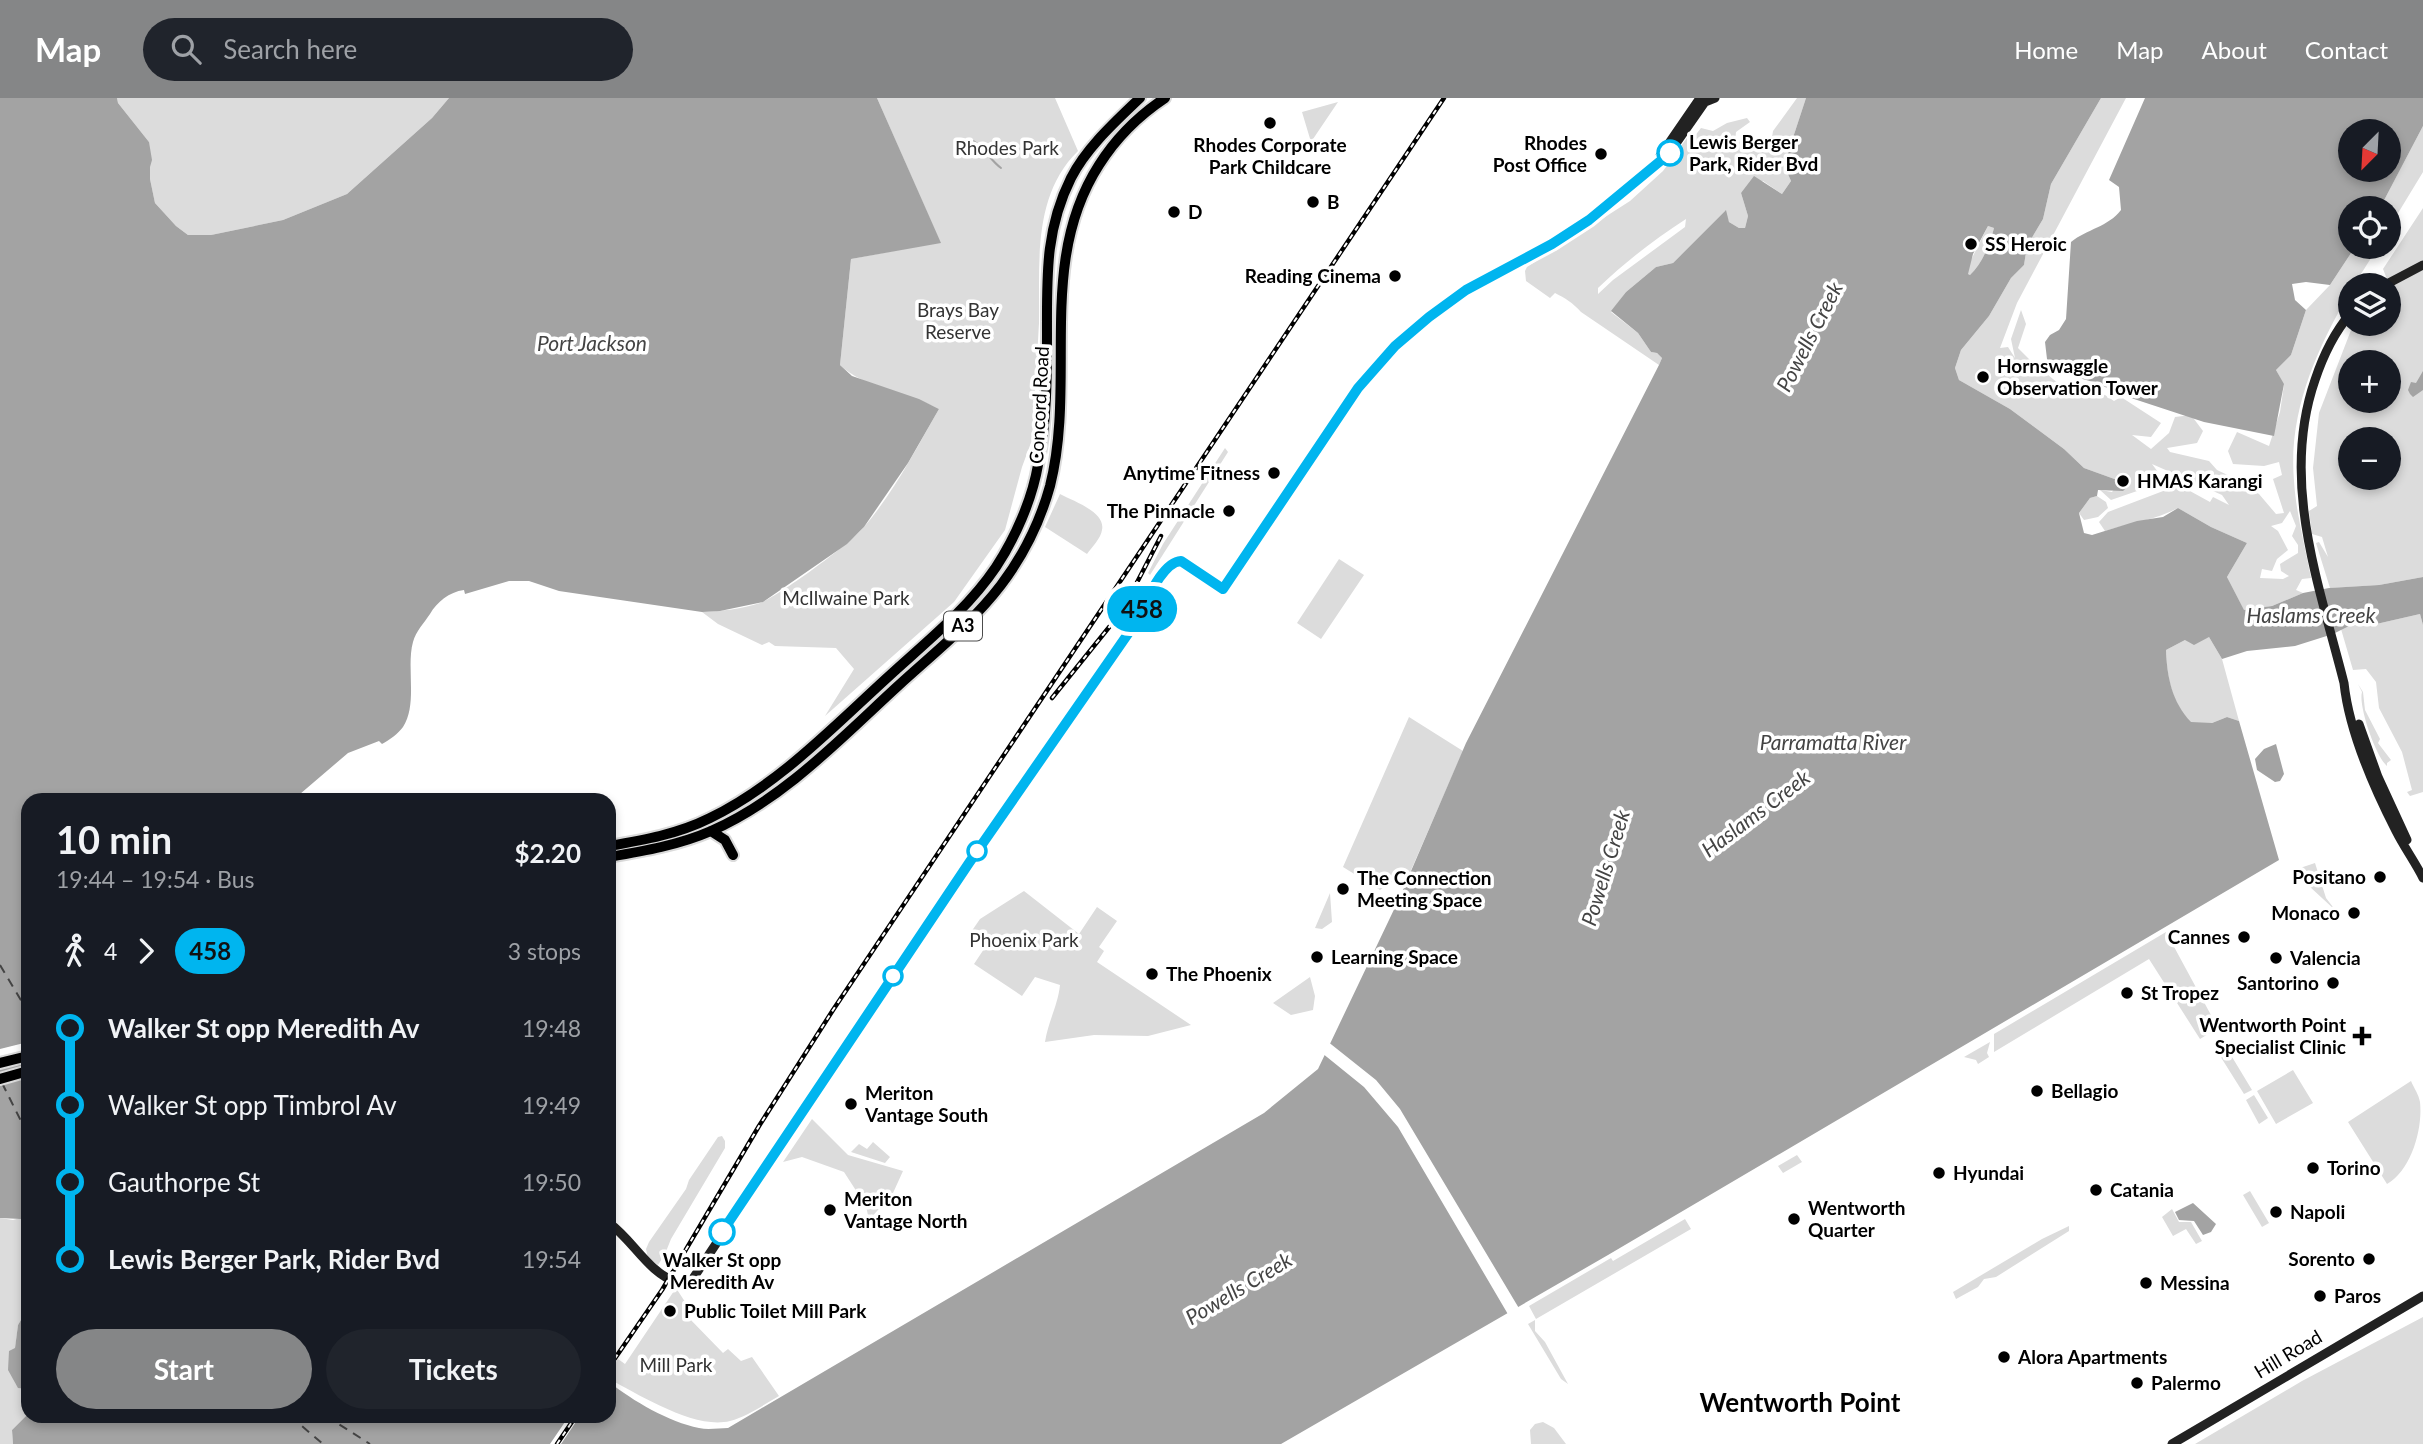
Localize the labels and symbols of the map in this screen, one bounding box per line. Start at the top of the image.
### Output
marker: Rhodes Corporate Park Childcare [1262,115,1278,131]
north arrow [2338,119,2401,182]
place label: Lewis Berger Park, Rider Bvd [1689,130,1818,175]
place label: Rhodes Post Office [1493,131,1587,176]
place label: Rhodes Corporate Park Childcare [1193,133,1347,178]
park label: Rhodes Park [955,136,1059,159]
marker: Lewis Berger Park, Rider Bvd [1657,140,1683,166]
marker: Rhodes Post Office [1593,146,1609,162]
place label: B [1327,190,1340,213]
marker: B [1305,194,1321,210]
place label: D [1188,200,1202,223]
marker: D [1166,204,1182,220]
place label: SS Heroic [1985,232,2067,255]
marker: SS Heroic [1963,236,1979,252]
place label: Reading Cinema [1245,264,1381,287]
marker: Reading Cinema [1387,268,1403,284]
water label: Powells Creek [1770,276,1847,395]
park label: Brays Bay Reserve [917,298,999,343]
water label: Port Jackson [537,330,647,355]
street label: Concord Road [1024,346,1053,464]
place label: Hornswaggle Observation Tower [1997,354,2159,399]
marker: Hornswaggle Observation Tower [1975,369,1991,385]
place label: Anytime Fitness [1122,461,1260,484]
marker: Anytime Fitness [1266,465,1282,481]
place label: HMAS Karangi [2137,469,2263,492]
marker: HMAS Karangi [2115,473,2131,489]
place label: The Pinnacle [1107,499,1215,522]
marker: The Pinnacle [1221,503,1237,519]
park label: McIlwaine Park [782,586,910,609]
line badge: 458 [1102,586,1182,632]
water label: Haslams Creek [2247,602,2376,627]
road number: A3 [944,612,982,640]
water label: Parramatta River [1760,729,1907,754]
water label: Haslams Creek [1696,763,1815,862]
water label: Powells Creek [1575,806,1634,928]
unlabelled marker [967,841,987,861]
place label: Positano [2292,865,2366,888]
place label: The Connection Meeting Space [1357,866,1492,911]
marker: Positano [2372,869,2388,885]
marker: The Connection Meeting Space [1335,881,1351,897]
place label: Monaco [2271,901,2340,924]
marker: Monaco [2346,905,2362,921]
place label: Cannes [2168,925,2230,948]
park label: Phoenix Park [969,928,1079,951]
marker: Cannes [2236,929,2252,945]
place label: Learning Space [1331,945,1458,968]
place label: Valencia [2289,946,2361,969]
marker: Learning Space [1309,949,1325,965]
marker: Valencia [2268,950,2284,966]
place label: The Phoenix [1166,962,1272,985]
unlabelled marker [883,966,903,986]
marker: The Phoenix [1144,966,1160,982]
place label: Santorino [2237,971,2319,994]
marker: Santorino [2325,975,2341,991]
place label: St Tropez [2141,981,2219,1004]
marker: St Tropez [2119,985,2135,1001]
place label: Wentworth Point Specialist Clinic [2199,1013,2346,1058]
marker: Wentworth Point Specialist Clinic [2352,1026,2372,1046]
place label: Bellagio [2051,1079,2118,1102]
place label: Meriton Vantage South [864,1081,988,1126]
marker: Bellagio [2029,1083,2045,1099]
marker: Meriton Vantage South [843,1096,859,1112]
place label: Torino [2327,1156,2381,1179]
marker: Torino [2305,1160,2321,1176]
place label: Hyundai [1953,1161,2024,1184]
marker: Hyundai [1931,1165,1947,1181]
place label: Catania [2110,1178,2174,1201]
marker: Catania [2088,1182,2104,1198]
place label: Meriton Vantage North [843,1187,967,1232]
place label: Wentworth Quarter [1808,1196,1905,1241]
place label: Napoli [2290,1200,2345,1223]
marker: Meriton Vantage North [822,1202,838,1218]
marker: Napoli [2268,1204,2284,1220]
marker: Wentworth Quarter [1786,1211,1802,1227]
marker: Walker St opp Meredith Av [709,1219,735,1245]
water label: Powells Creek [1180,1246,1297,1329]
place label: Sorento [2288,1247,2355,1270]
place label: Walker St opp Meredith Av [663,1248,781,1293]
marker: Sorento [2361,1251,2377,1267]
place label: Messina [2160,1271,2230,1294]
marker: Messina [2138,1275,2154,1291]
place label: Paros [2334,1284,2381,1307]
marker: Paros [2312,1288,2328,1304]
place label: Public Toilet Mill Park [684,1299,867,1322]
marker: Public Toilet Mill Park [662,1303,678,1319]
street label: Hill Road [2250,1324,2326,1383]
place label: Alora Apartments [2017,1345,2167,1368]
marker: Alora Apartments [1996,1349,2012,1365]
park label: Mill Park [639,1353,713,1376]
place label: Palermo [2151,1371,2221,1394]
marker: Palermo [2129,1375,2145,1391]
district label: Wentworth Point [1700,1386,1901,1418]

